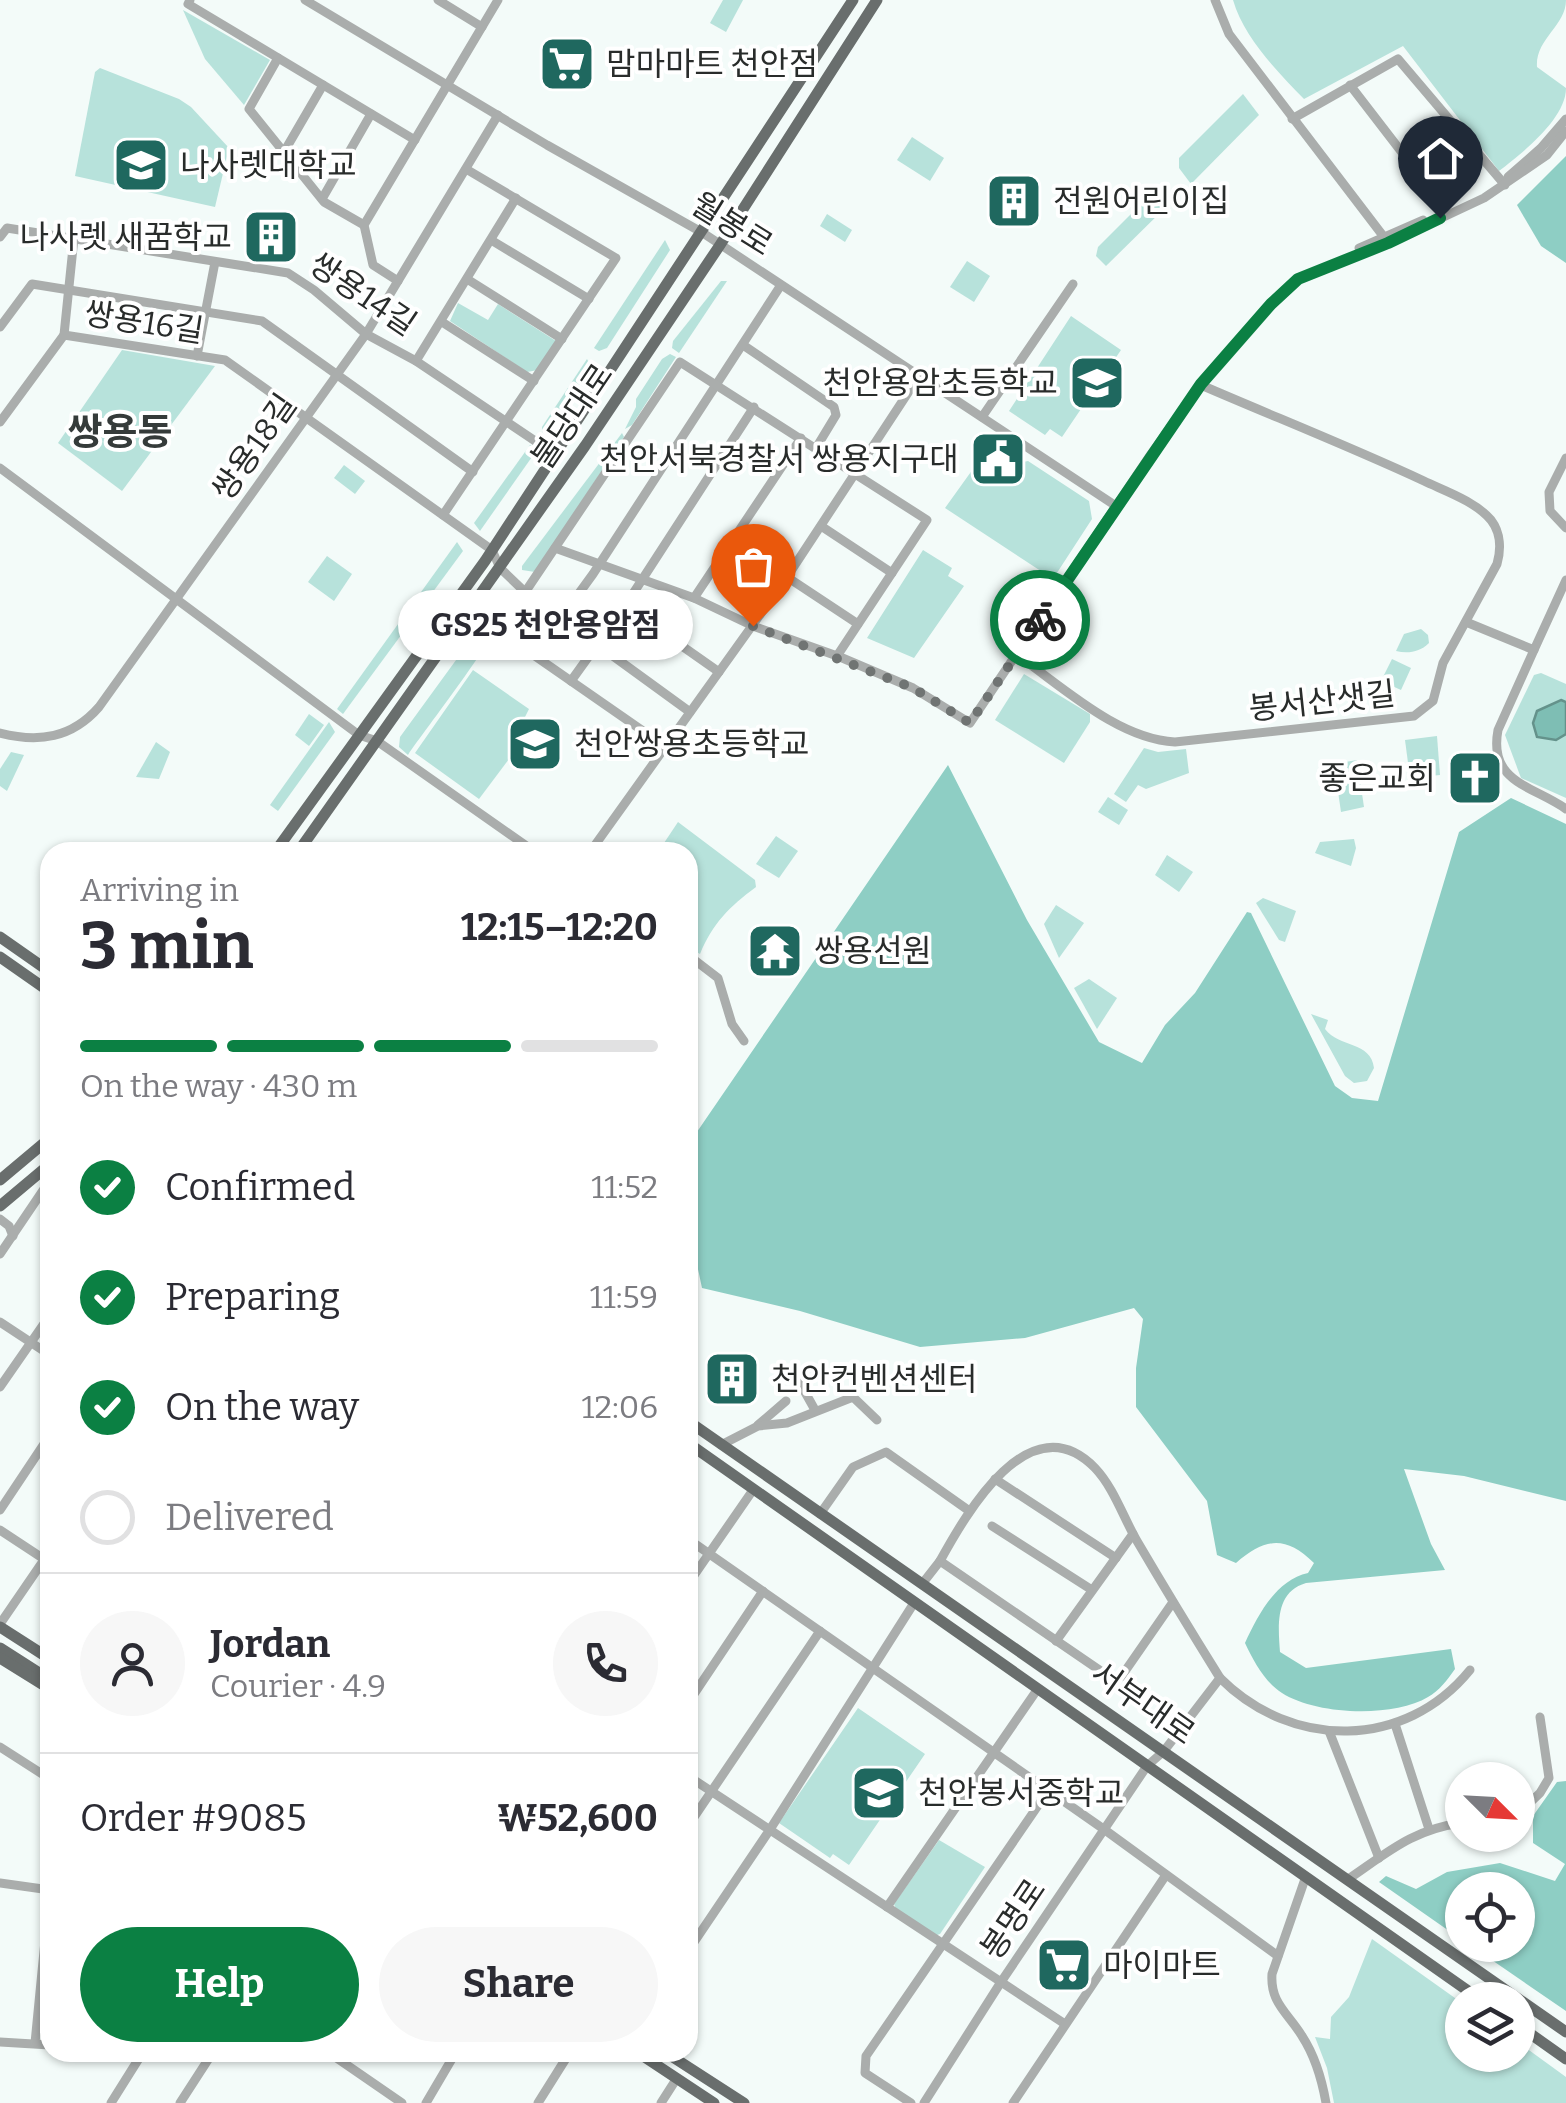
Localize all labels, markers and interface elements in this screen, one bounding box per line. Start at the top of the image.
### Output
supermarket icon: 맘마마트 천안점 [537,34,597,94]
place label: 맘마마트 천안점 [606,45,818,83]
pin [1398,116,1483,219]
icon: home [1413,131,1468,186]
school or university icon: 나사렛대학교 [111,135,171,195]
place label: 나사렛대학교 [180,146,357,184]
building icon: 전원어린이집 [984,171,1044,231]
place label: 전원어린이집 [1053,182,1230,220]
street label: 월봉로 [684,184,780,264]
building icon: 나사렛 새꿈학교 [241,207,301,267]
place label: 나사렛 새꿈학교 [20,218,232,256]
street label: 쌍용14길 [303,245,423,343]
street label: 쌍용16길 [82,294,206,350]
school or university icon: 천안용암초등학교 [1067,353,1127,413]
street label: 불당대로 [523,357,621,475]
place label: 천안용암초등학교 [822,364,1058,402]
street label: 쌍용18길 [204,387,304,507]
district label: 쌍용동 [68,409,172,455]
public building icon: 천안서북경찰서 쌍용지구대 [968,429,1028,489]
place label: 천안서북경찰서 쌍용지구대 [599,440,959,478]
pin [711,524,796,627]
icon: bag [726,539,781,594]
courier [990,570,1090,670]
callout: GS25 천안용암점 [398,591,693,661]
icon: bike [1013,593,1068,648]
text: GS25 천안용암점 [430,606,661,644]
street label: 봉서산샛길 [1247,674,1397,728]
school or university icon: 천안쌍용초등학교 [505,714,565,774]
place label: 천안쌍용초등학교 [574,725,810,763]
church icon: 좋은교회 [1445,748,1505,808]
place label: 좋은교회 [1318,759,1436,797]
text: Arriving in [80,871,239,909]
text: 12:15–12:20 [461,904,658,950]
text: 3 min [80,907,254,985]
temple icon: 쌍용선원 [745,921,805,981]
place label: 쌍용선원 [814,932,932,970]
text: On the way · 430 m [80,1067,357,1105]
icon: check [80,1160,135,1215]
text: Confirmed [165,1164,355,1210]
text: 11:52 [591,1168,658,1206]
icon: check [80,1270,135,1325]
text: Preparing [165,1274,340,1320]
text: 11:59 [590,1278,658,1316]
building icon: 천안컨벤션센터 [702,1349,762,1409]
place label: 천안컨벤션센터 [771,1360,977,1398]
icon: check [80,1380,135,1435]
text: On the way [165,1384,359,1430]
text: 12:06 [582,1388,658,1426]
text: Delivered [165,1494,334,1540]
button: person [80,1611,185,1716]
button: phone [553,1611,658,1716]
text: Jordan [210,1621,330,1667]
street label: 서부대로 [1084,1654,1202,1752]
text: Courier · 4.9 [210,1667,386,1705]
north arrow [1445,1762,1535,1852]
map controls [1445,1762,1535,2072]
school or university icon: 천안봉서중학교 [849,1763,909,1823]
place label: 천안봉서중학교 [918,1774,1124,1812]
text: Order #9085 [80,1795,306,1841]
text: ₩52,600 [497,1795,658,1841]
street label: 봉명로 [973,1872,1053,1966]
button: locate [1445,1872,1535,1962]
button: Help [80,1927,359,2042]
button: Share [379,1927,658,2042]
supermarket icon: 마이마트 [1034,1935,1094,1995]
place label: 마이마트 [1103,1946,1221,1984]
button: layers [1445,1982,1535,2072]

